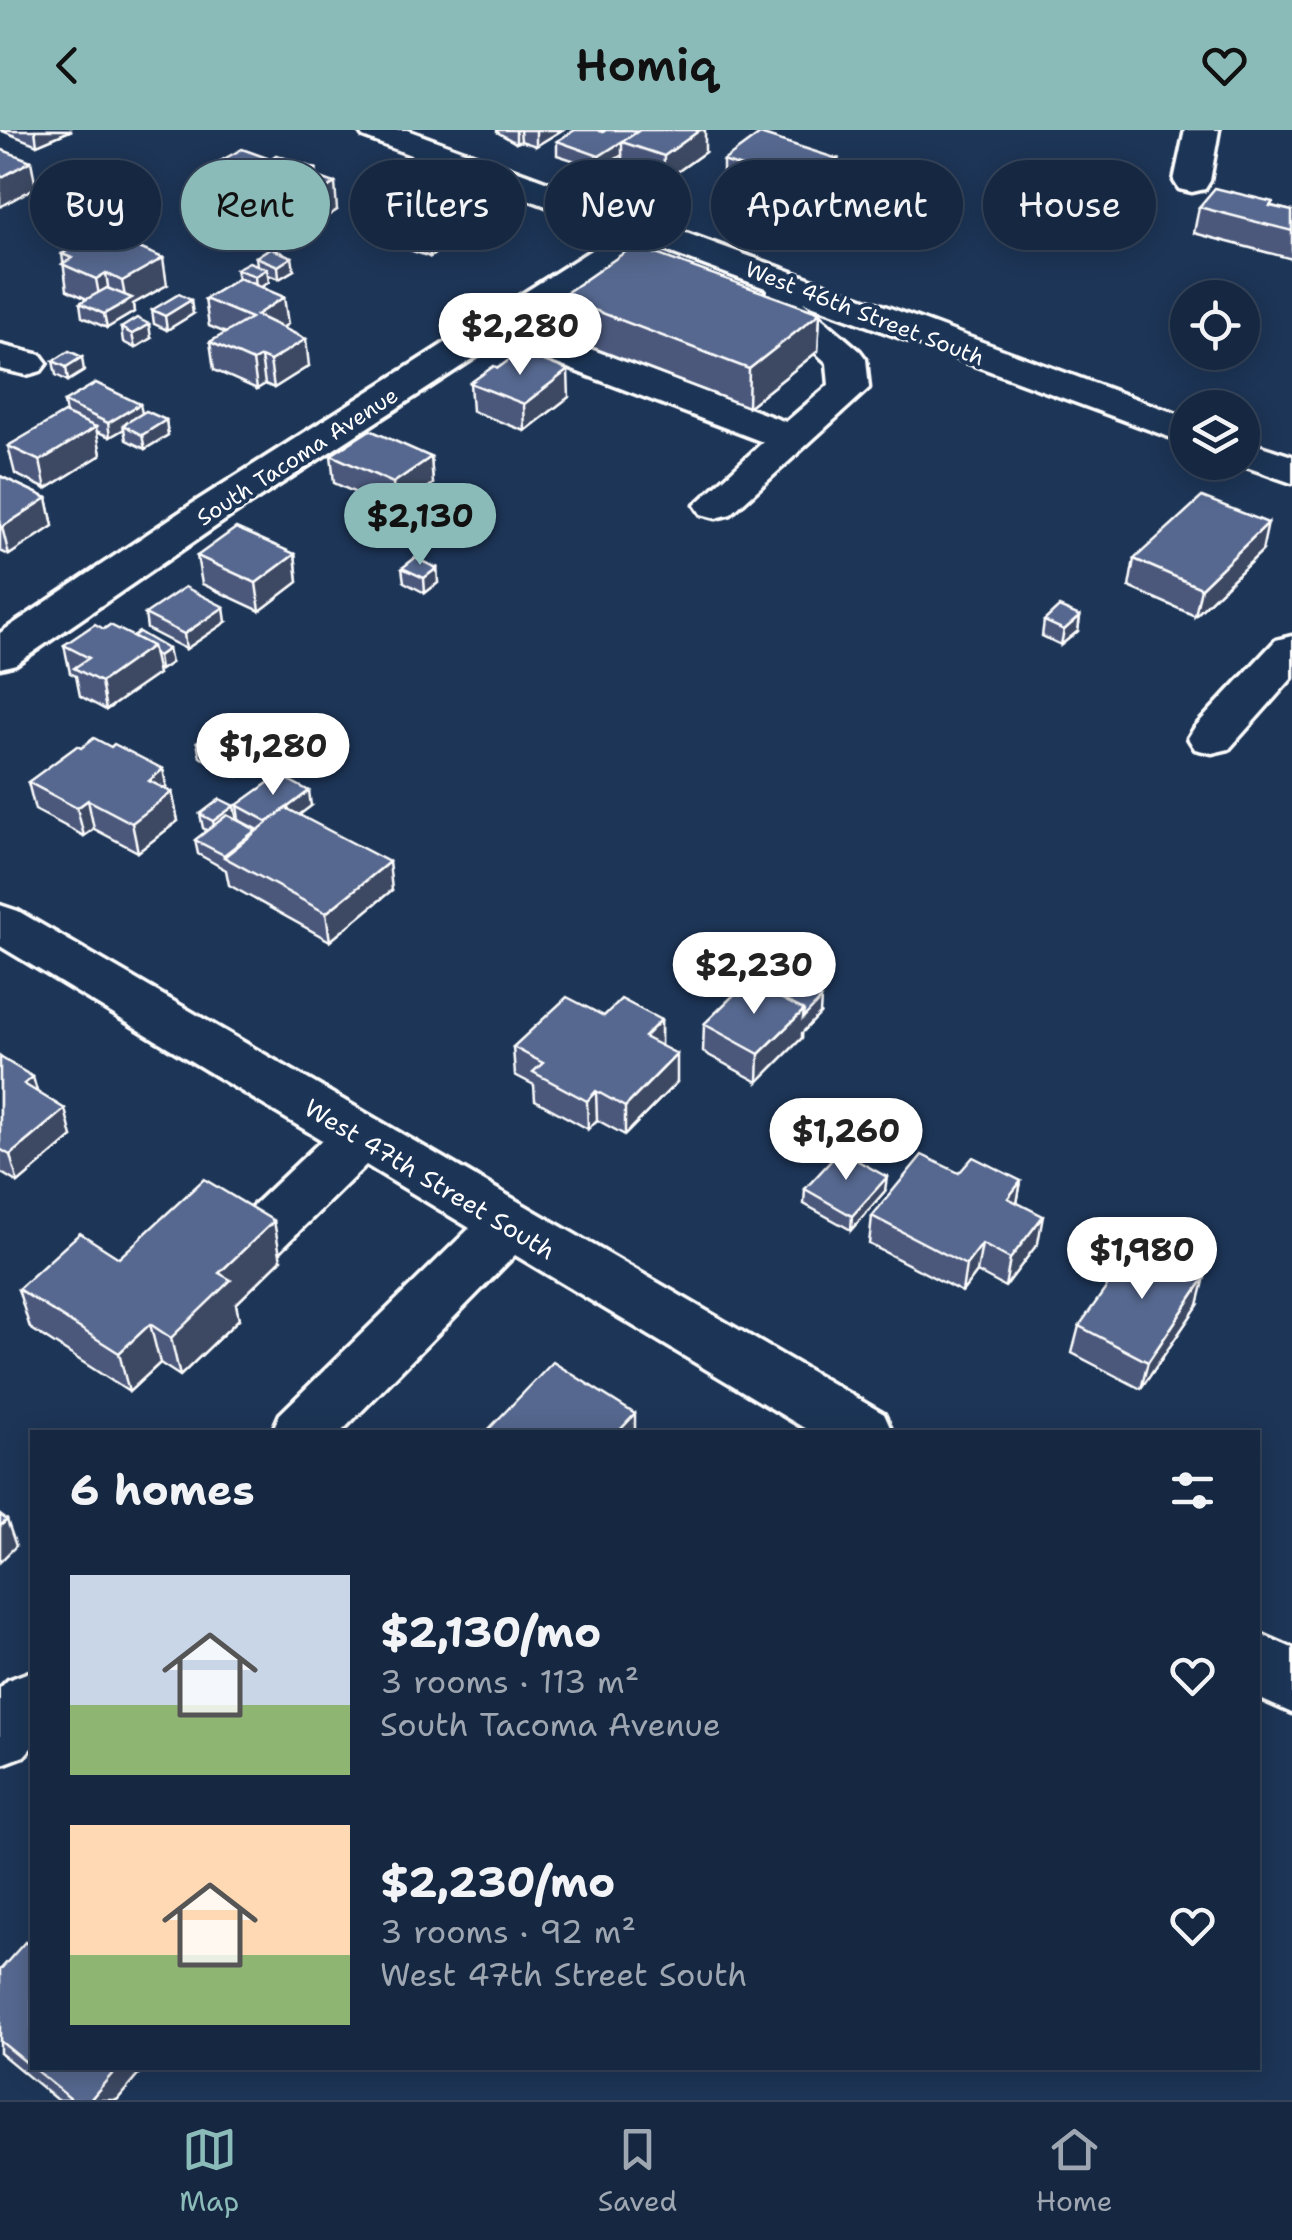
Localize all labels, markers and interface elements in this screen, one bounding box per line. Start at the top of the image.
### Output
text: Homiq [575,35,717,95]
icon: back [40,38,95,93]
icon: heart [1197,38,1252,93]
chip: Buy [30,160,161,250]
chip: Rent [181,160,330,250]
chip: Filters [350,160,525,250]
chip: New [545,160,691,250]
chip: Apartment [711,160,963,250]
chip: House [983,160,1156,250]
street label: West 46th Street South [741,255,988,372]
map controls [1170,280,1260,480]
button: locate [1170,280,1260,370]
pin: $2,280 [439,293,601,378]
text: $2,280 [461,304,579,347]
street label: South Tacoma Avenue [191,380,403,532]
button: layers [1170,390,1260,480]
pin: $2,130 [339,483,501,568]
text: $2,130 [366,494,474,537]
pin: $1,280 [192,713,354,798]
text: $1,280 [218,724,328,767]
pin: $2,230 [673,932,835,1017]
text: $2,230 [695,943,813,986]
street label: West 47th Street South [298,1091,562,1267]
pin: $1,260 [765,1098,927,1183]
text: $1,260 [792,1109,900,1152]
pin: $1,980 [1061,1217,1223,1302]
text: $1,980 [1089,1228,1195,1271]
text: 6 homes [70,1462,255,1518]
icon: filters [1165,1463,1220,1518]
text: $2,130/mo [380,1604,601,1660]
icon: home [150,1615,270,1735]
icon: heart [1165,1648,1220,1703]
text: 3 rooms · 113 m² [380,1660,639,1703]
text: South Tacoma Avenue [380,1703,721,1746]
text: $2,230/mo [380,1854,615,1910]
icon: home [150,1865,270,1985]
icon: heart [1165,1898,1220,1953]
text: 3 rooms · 92 m² [380,1910,636,1953]
text: West 47th Street South [380,1953,747,1996]
tab: Map [179,2122,239,2220]
tab: Saved [598,2122,677,2220]
tab: Home [1036,2122,1113,2220]

